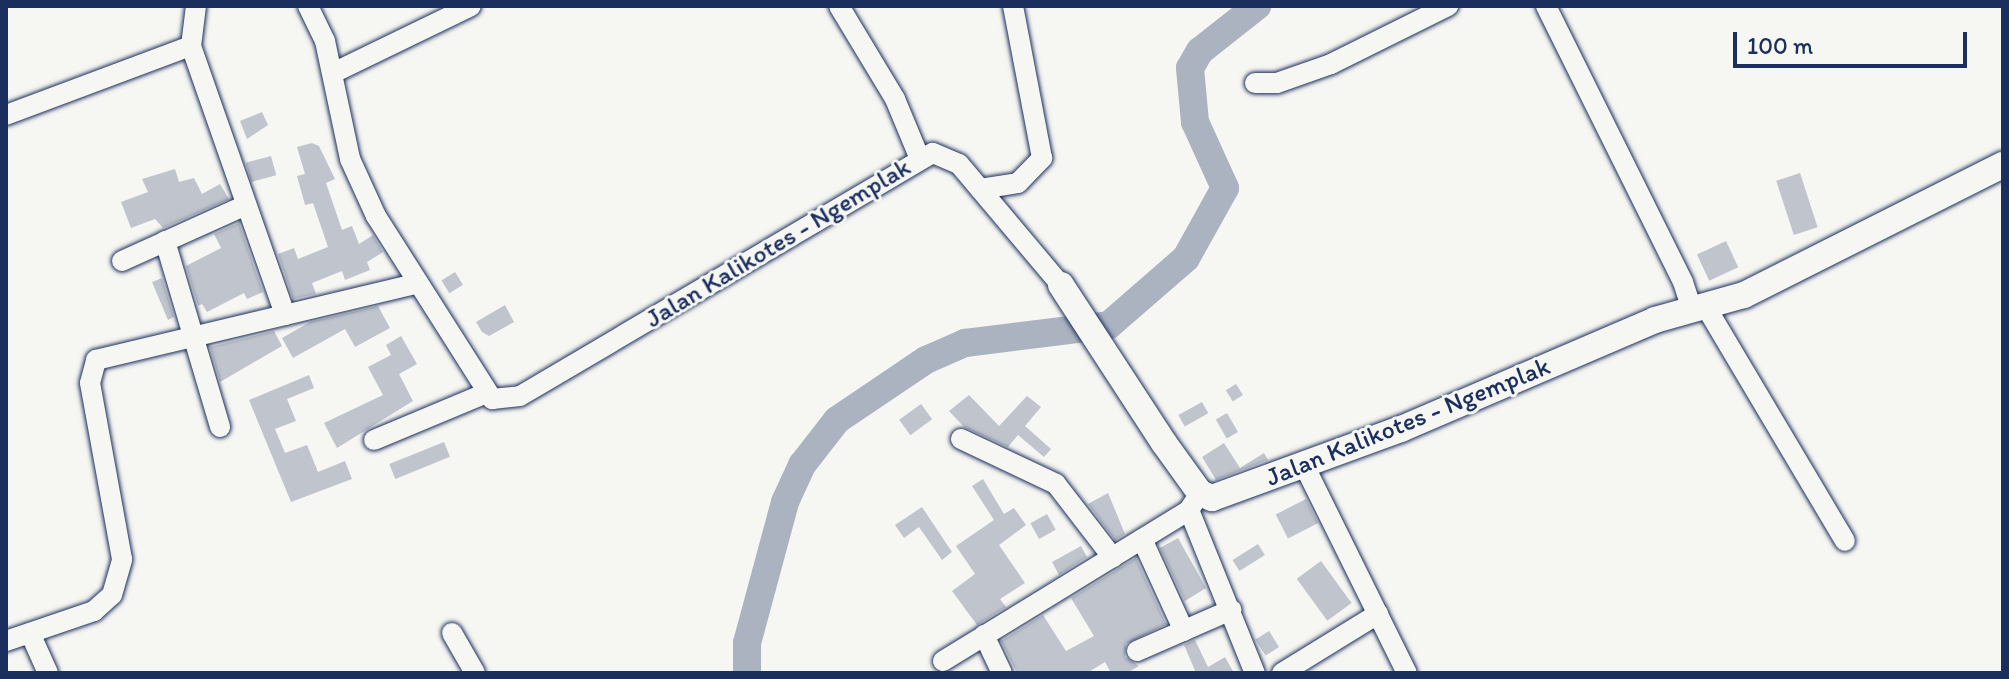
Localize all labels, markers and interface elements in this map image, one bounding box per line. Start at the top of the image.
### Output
scale bar [1737,16,1971,66]
text: 100 m [1747,31,1813,60]
street label: Jalan Kalikotes - Ngemplak [640,151,916,335]
street label: Jalan Kalikotes - Ngemplak [1261,351,1555,493]

